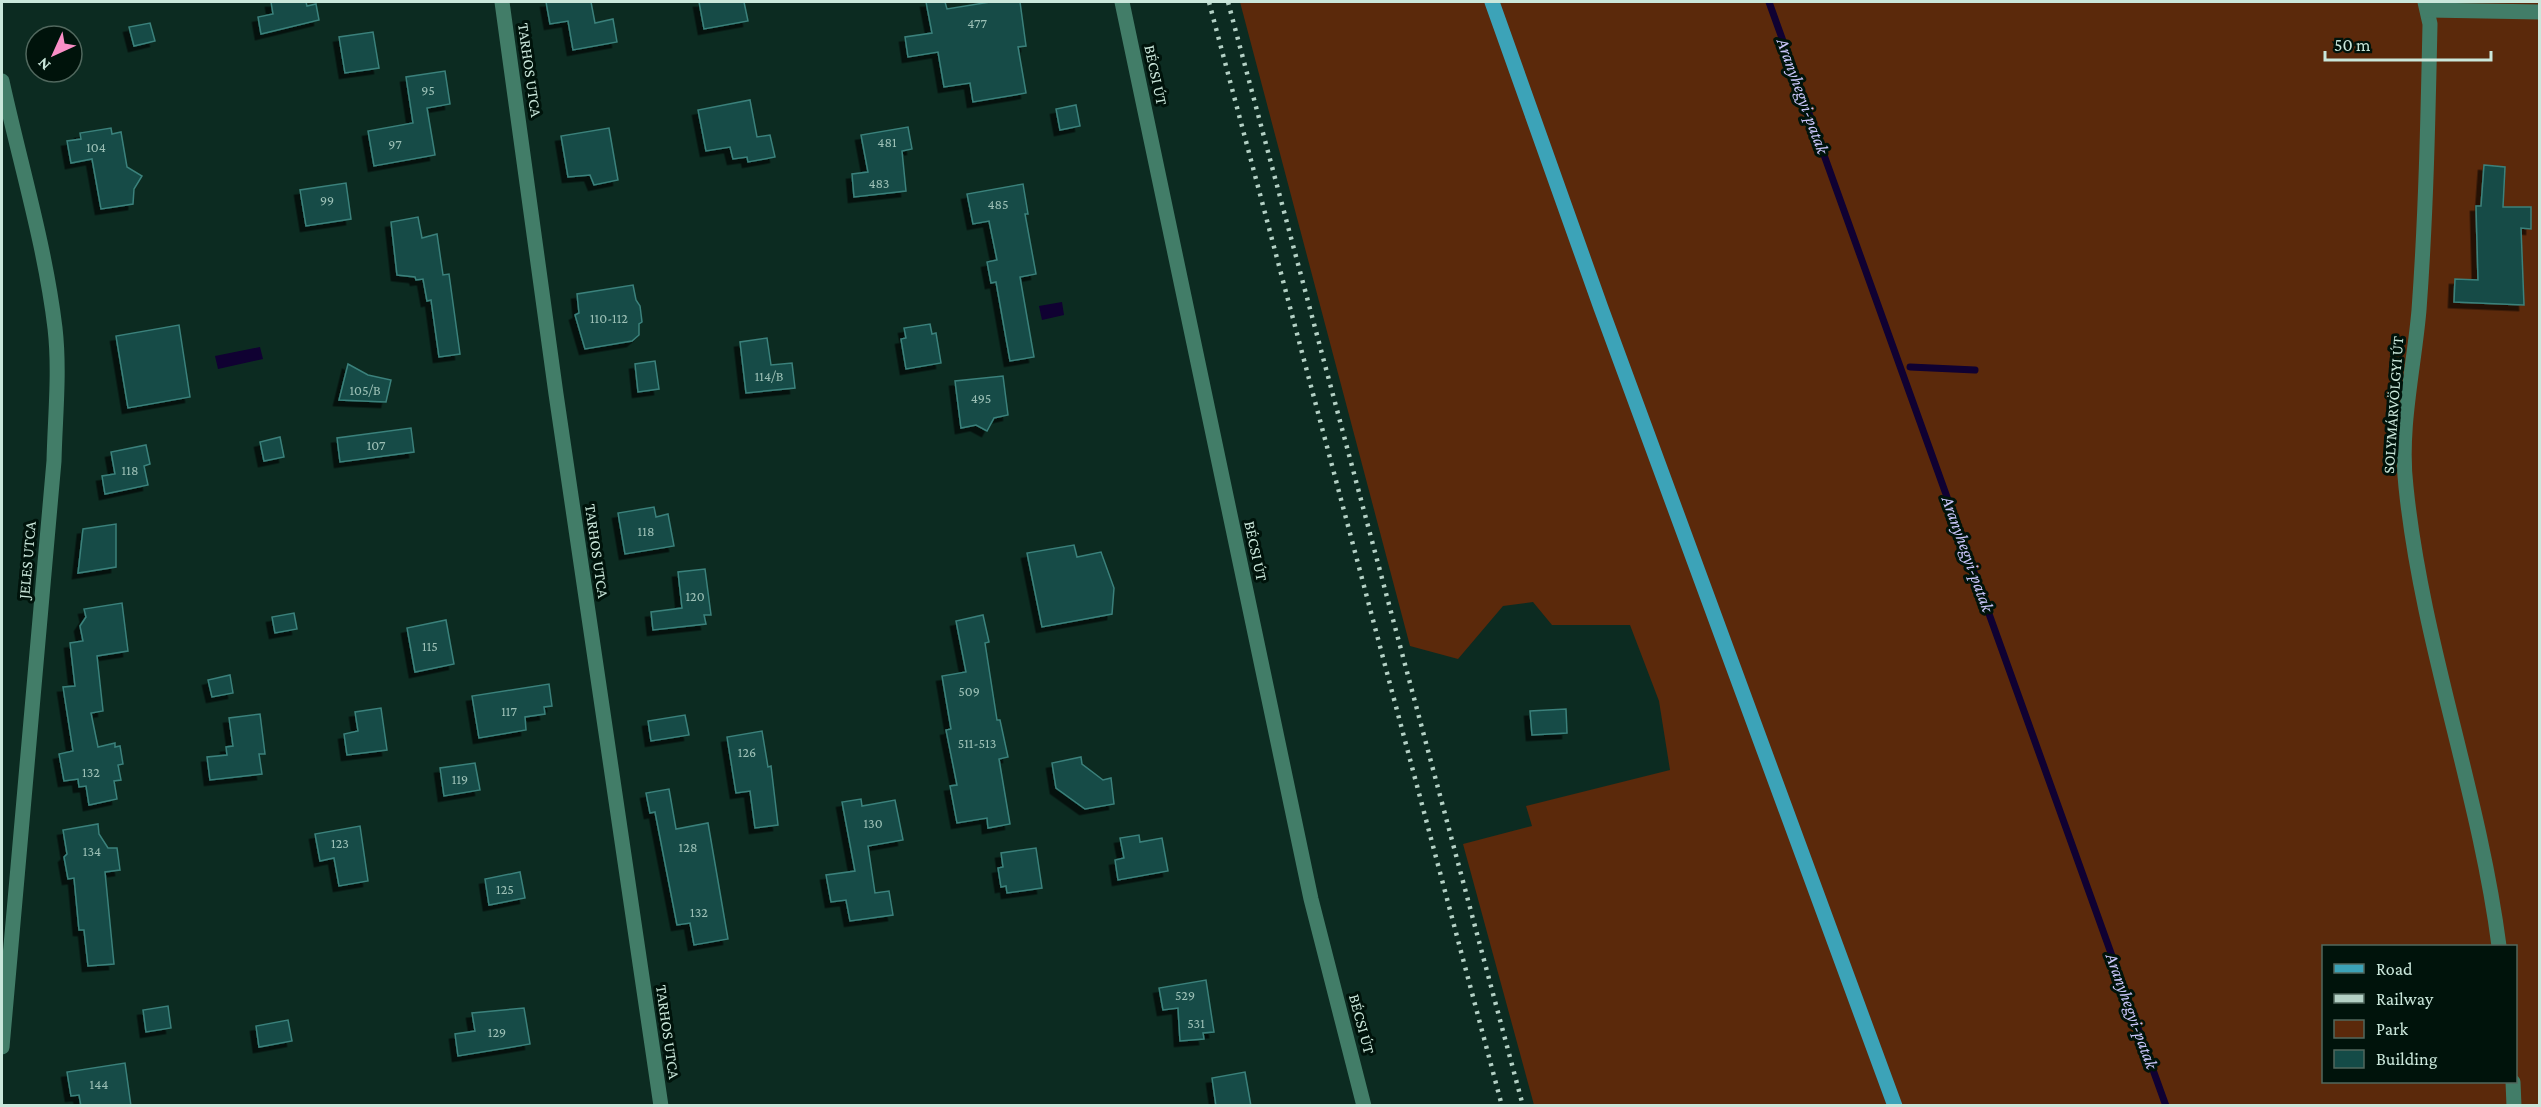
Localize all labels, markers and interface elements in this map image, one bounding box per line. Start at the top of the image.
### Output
house number: 477 [967,15,987,31]
street label: TARHOS UTCA [515,22,545,119]
north arrow [24,24,84,84]
scale bar [2325,24,2492,62]
water label: Aranyhegyi-patak [1772,34,1834,158]
text: 50 m [2334,35,2371,55]
street label: BÉCSI ÚT [1141,43,1171,107]
text: N [34,54,54,74]
house number: 95 [421,82,435,98]
house number: 481 [877,134,897,150]
house number: 97 [388,136,402,152]
house number: 104 [86,139,106,155]
house number: 483 [868,175,890,191]
house number: 99 [320,192,334,208]
house number: 485 [987,196,1009,212]
house number: 110-112 [590,310,628,326]
street label: SOLYMÁRVÖLGYI ÚT [2380,335,2406,474]
house number: 114/B [755,368,784,384]
house number: 105/B [349,382,381,398]
house number: 495 [971,390,991,406]
house number: 107 [367,437,386,453]
house number: 118 [122,462,138,478]
water label: Aranyhegyi-patak [1937,492,1999,616]
street label: TARHOS UTCA [582,503,612,600]
street label: BÉCSI ÚT [1241,519,1271,583]
street label: JELES UTCA [15,520,40,602]
house number: 118 [638,523,654,539]
house number: 120 [685,588,705,604]
house number: 115 [422,638,438,654]
house number: 509 [958,683,980,699]
house number: 117 [501,703,517,719]
house number: 511-513 [958,735,996,751]
house number: 126 [738,744,756,760]
house number: 132 [82,764,100,780]
house number: 119 [452,771,468,787]
house number: 130 [863,815,883,831]
house number: 123 [331,835,349,851]
house number: 128 [679,839,697,855]
house number: 134 [83,843,101,859]
house number: 125 [496,881,514,897]
house number: 132 [690,904,708,920]
legend [2322,945,2517,1083]
water label: Aranyhegyi-patak [2101,949,2163,1073]
text: Road [2376,959,2413,979]
street label: TARHOS UTCA [653,984,683,1081]
house number: 529 [1175,987,1195,1003]
text: Railway [2376,989,2434,1009]
street label: BÉCSI ÚT [1346,992,1378,1056]
house number: 531 [1187,1015,1205,1031]
text: Park [2376,1019,2408,1039]
house number: 129 [488,1024,506,1040]
text: Building [2376,1049,2438,1069]
house number: 144 [90,1076,108,1092]

